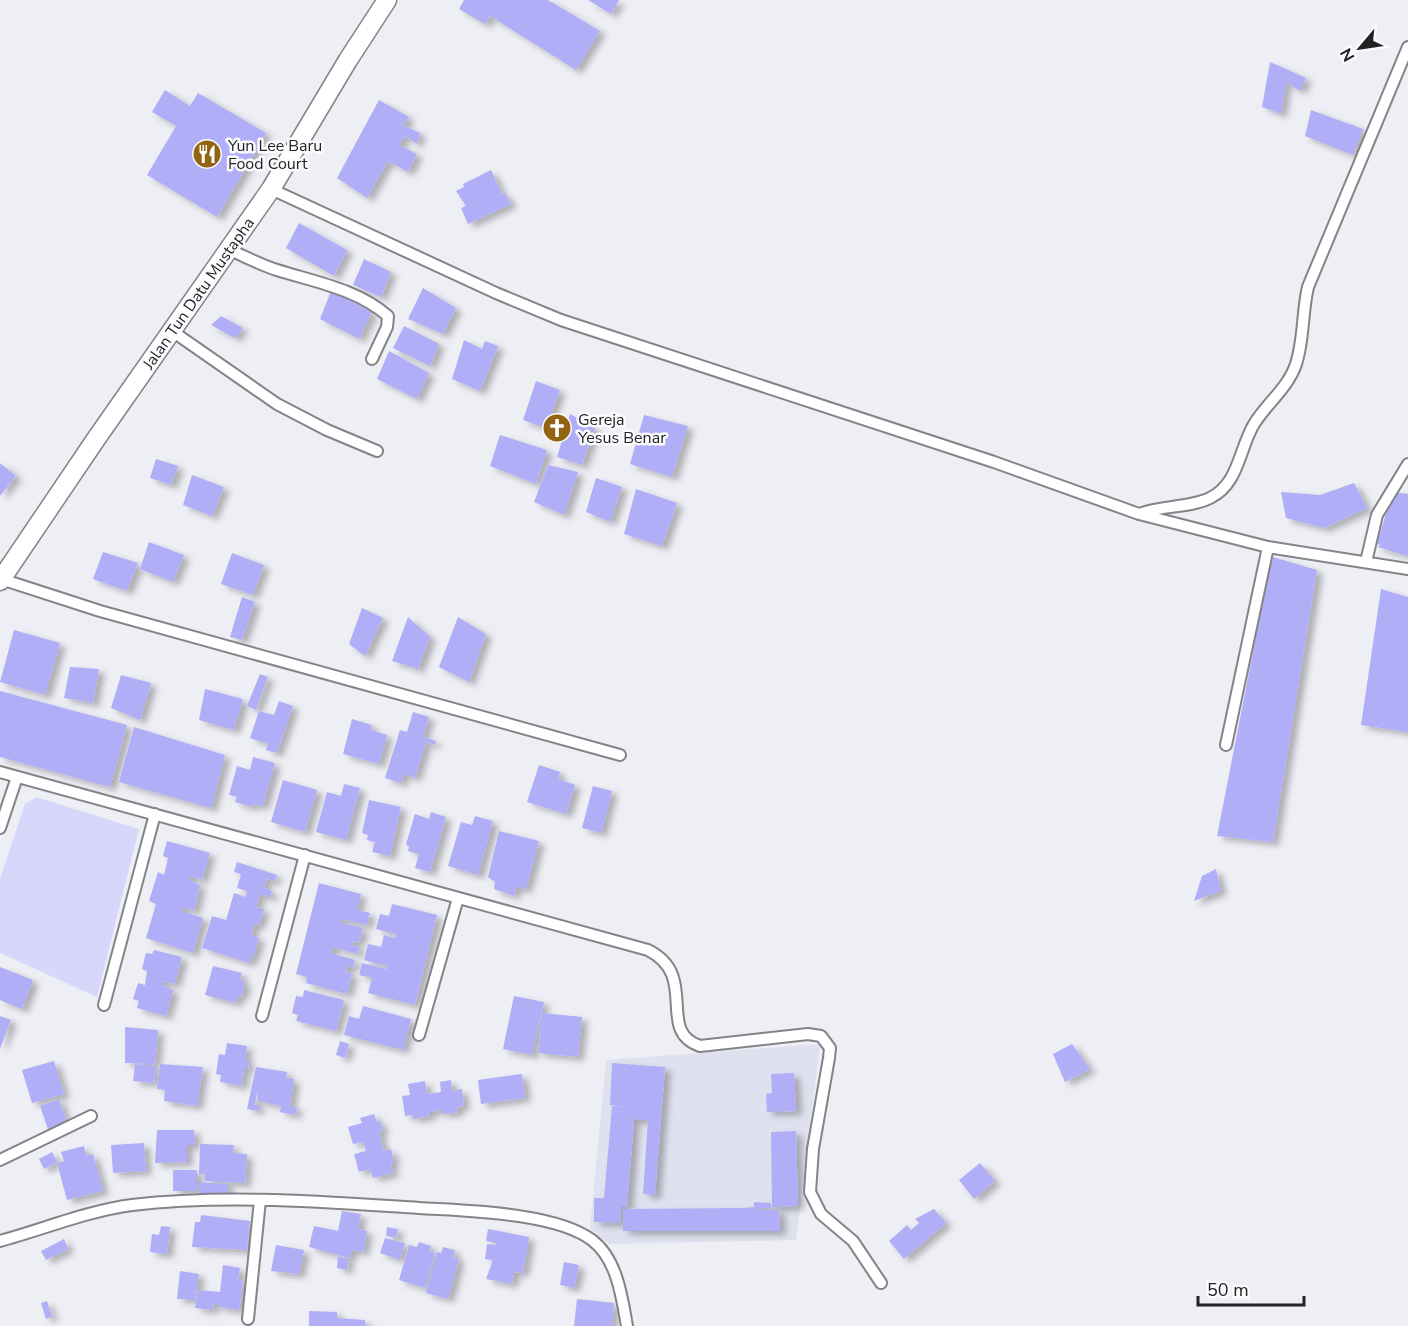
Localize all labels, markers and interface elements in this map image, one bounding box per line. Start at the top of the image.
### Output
north arrow [1330,18,1390,78]
text: N [1335,44,1360,65]
place label: Yun Lee Baru Food Court [227,135,322,175]
restaurant icon: Yun Lee Baru Food Court [191,138,223,170]
street label: Jalan Tun Datu Mustapha [137,213,260,375]
place label: Gereja Yesus Benar [577,409,666,449]
church icon: Gereja Yesus Benar [541,412,573,444]
scale bar [1198,1269,1304,1307]
text: 50 m [1207,1278,1249,1302]

